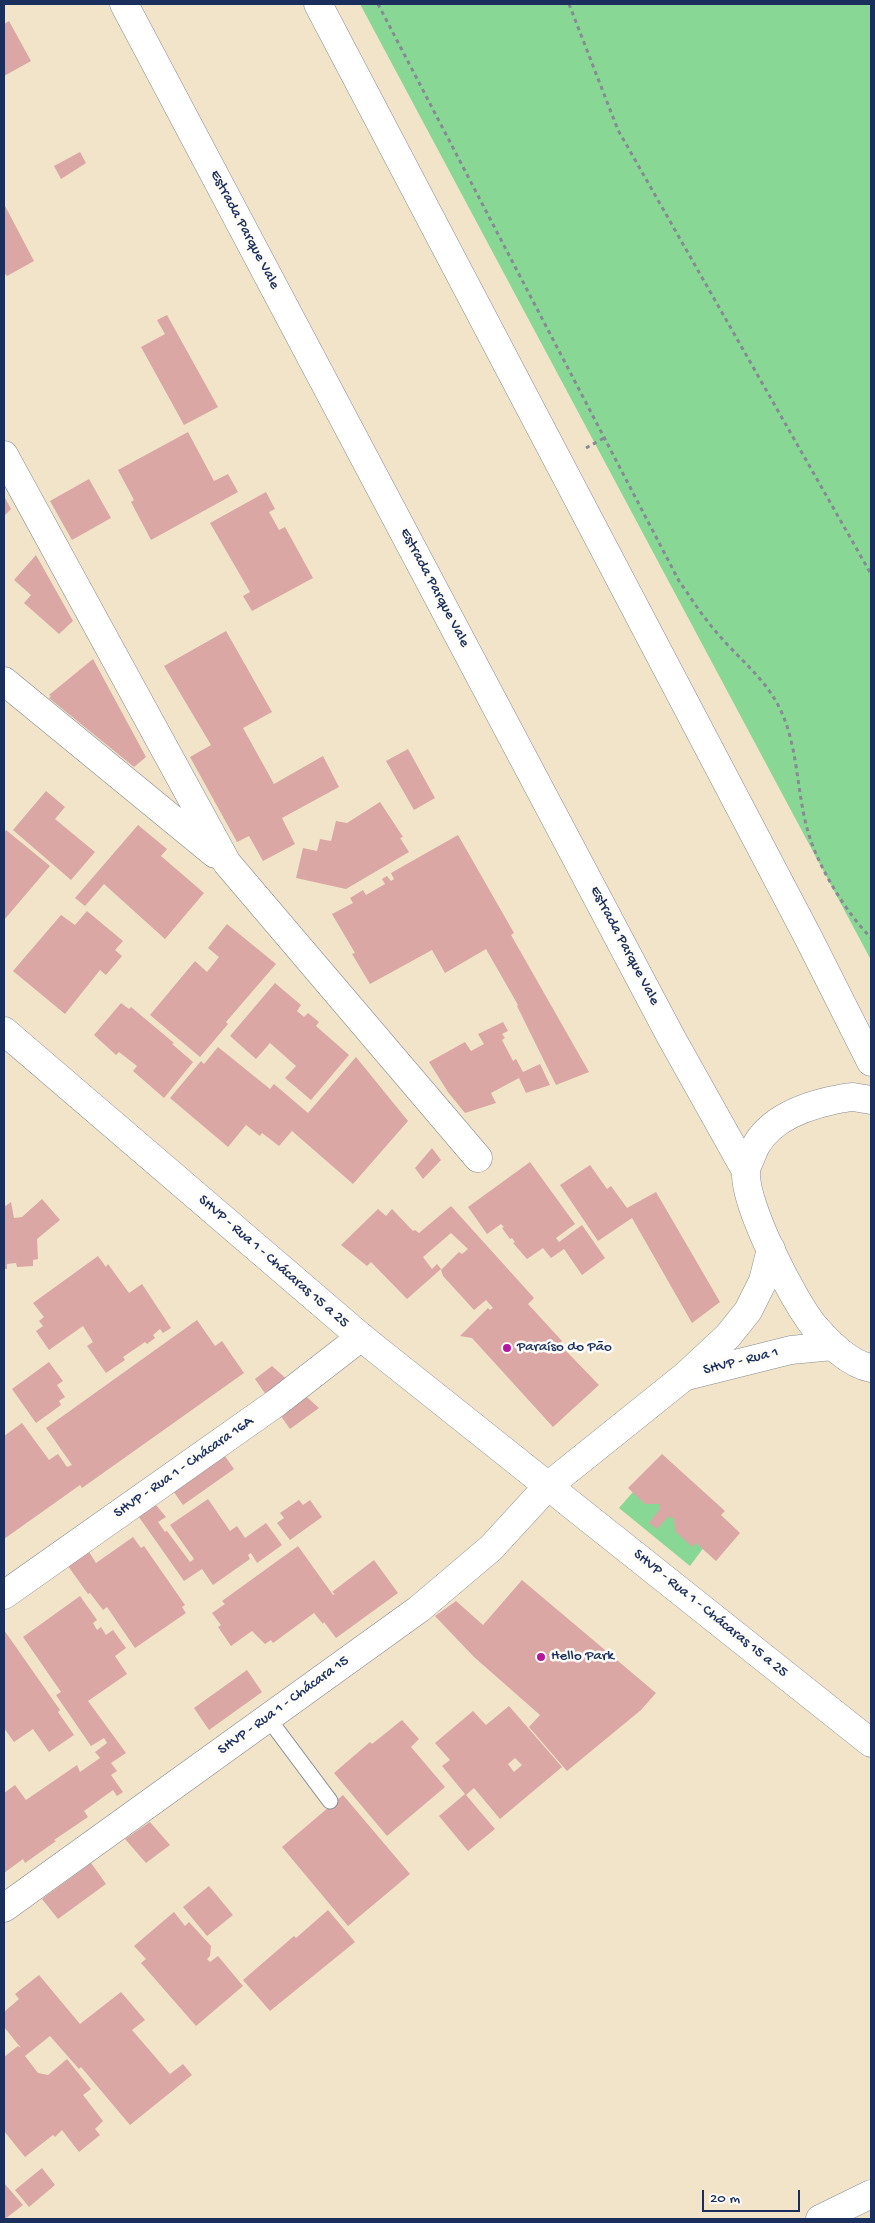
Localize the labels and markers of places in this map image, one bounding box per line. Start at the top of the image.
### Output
place label: Paraíso do Pão [517,1339,612,1357]
marker: Paraíso do Pão [501,1342,513,1354]
place label: Hello Park [551,1648,614,1666]
marker: Hello Park [535,1651,547,1663]

